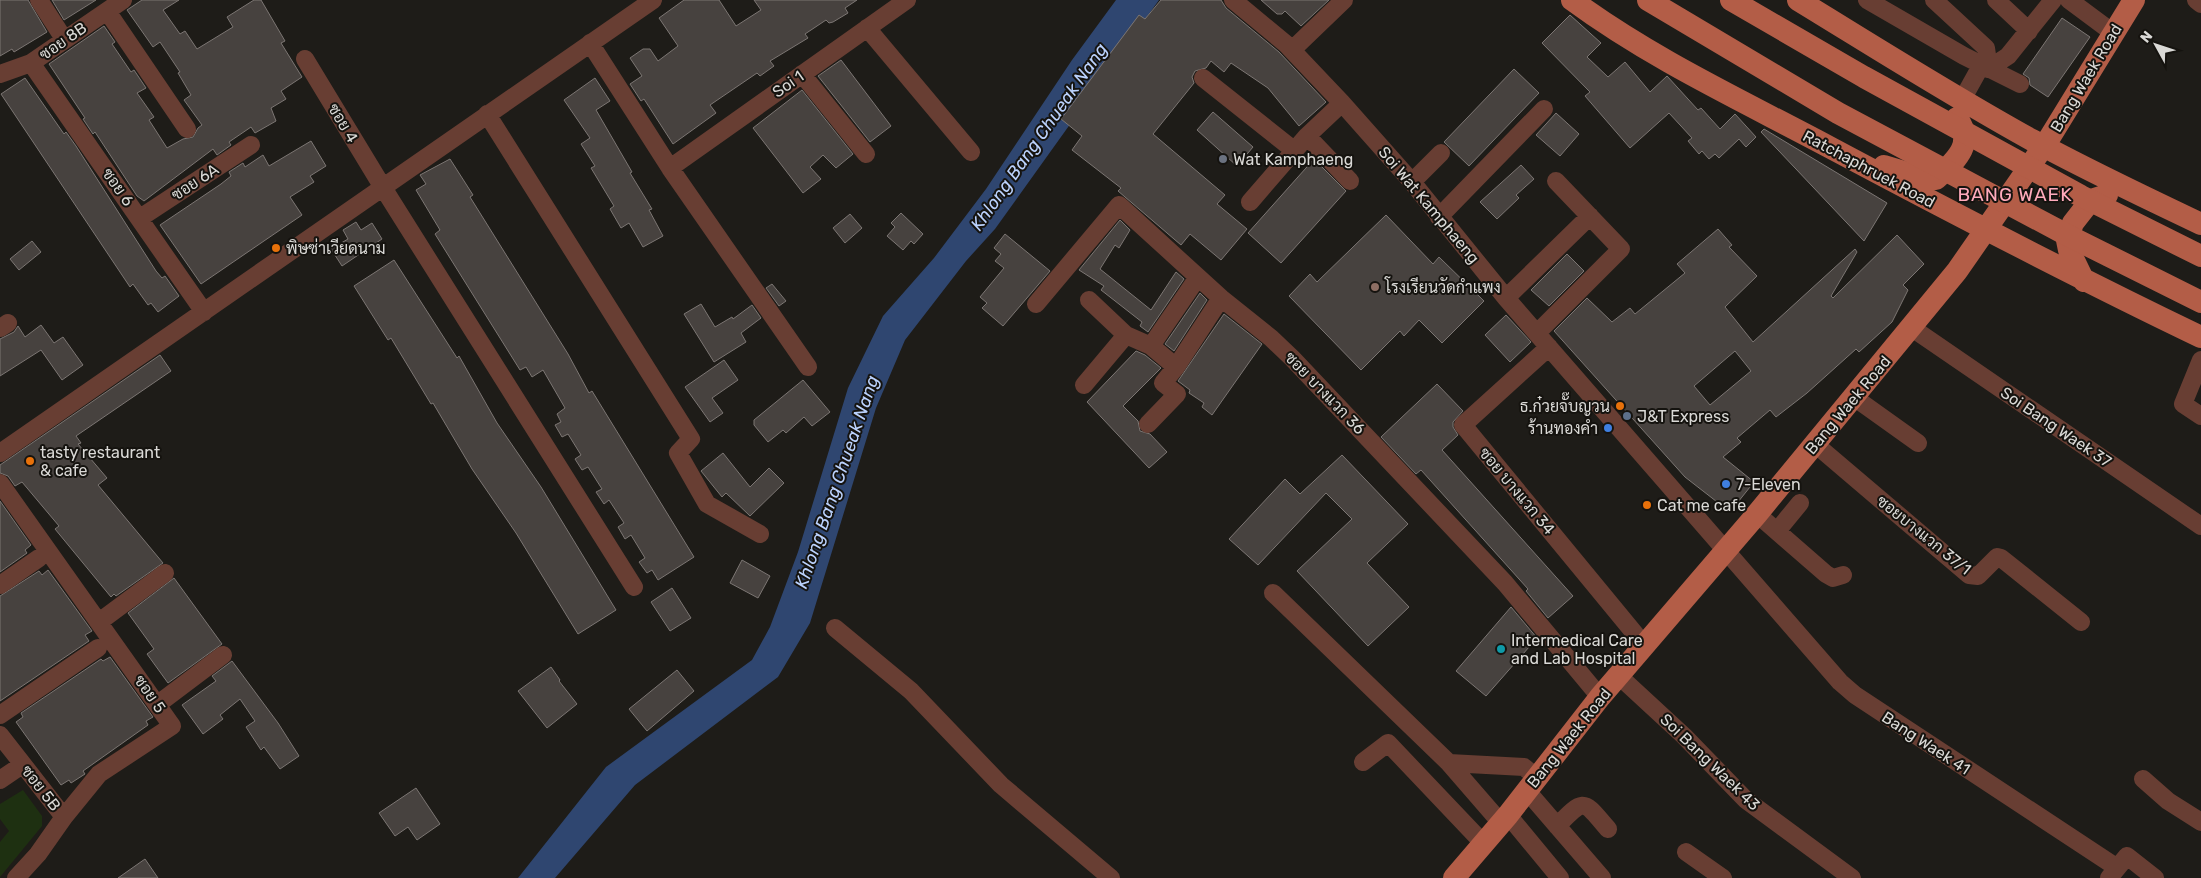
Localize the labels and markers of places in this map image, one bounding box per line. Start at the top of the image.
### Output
place label: Wat Kamphaeng [1233,150,1353,169]
marker: Wat Kamphaeng [1217,153,1229,165]
place label: พิษซ่าเวียดนาม [286,237,386,258]
marker: พิษซ่าเวียดนาม [270,242,282,254]
place label: โรงเรียนวัดกำแพง [1384,276,1501,297]
marker: โรงเรียนวัดกำแพง [1369,281,1381,293]
place label: ธ.ก๋วยจั๊บญวน [1520,392,1610,416]
marker: ธ.ก๋วยจั๊บญวน [1614,400,1626,412]
place label: J&T Express [1637,407,1729,426]
marker: J&T Express [1621,410,1633,422]
place label: ร้านทองคำ [1528,418,1598,438]
marker: ร้านทองคำ [1602,422,1614,434]
place label: tasty restaurant & cafe [40,443,160,480]
marker: tasty restaurant & cafe [24,455,36,467]
place label: 7-Eleven [1736,475,1801,494]
marker: 7-Eleven [1720,478,1732,490]
place label: Cat me cafe [1657,496,1746,515]
marker: Cat me cafe [1641,499,1653,511]
place label: Intermedical Care and Lab Hospital [1511,631,1643,668]
marker: Intermedical Care and Lab Hospital [1495,643,1507,655]

